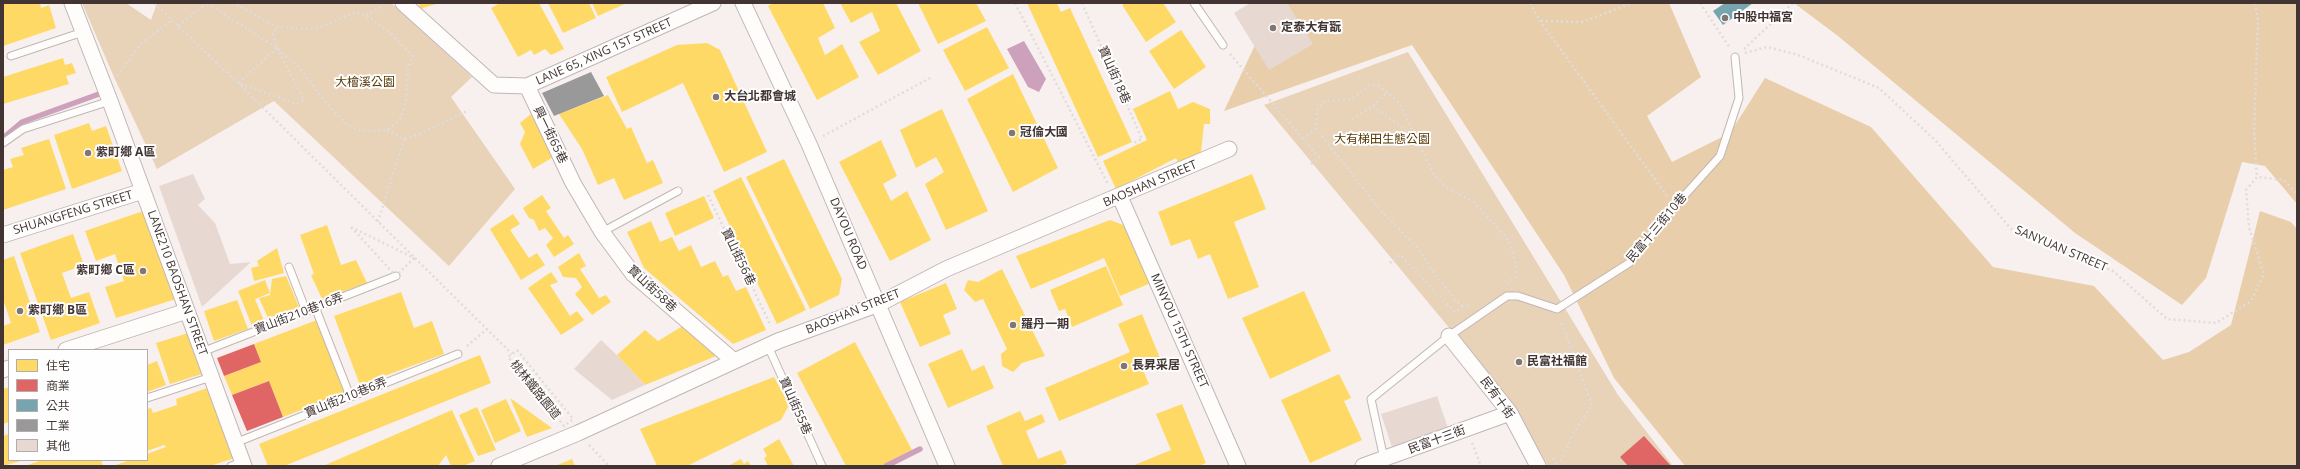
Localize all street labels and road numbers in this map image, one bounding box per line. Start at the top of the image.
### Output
street label: LANE 65, XING 1ST STREET [534,15,674,89]
street label: 寶山街18巷 [1095,44,1133,106]
street label: 興一街65巷 [530,104,570,166]
street label: BAOSHAN STREET [1101,158,1199,210]
street label: SHUANGFENG STREET [12,188,134,238]
street label: 民富十三街10巷 [1624,191,1690,265]
street label: DAYOU ROAD [826,196,870,272]
street label: LANE210 BAOSHAN STREET [144,208,210,358]
street label: SANYUAN STREET [2013,223,2109,275]
street label: 寶山街56巷 [718,226,758,288]
street label: 寶山街58巷 [625,263,679,315]
street label: MINYOU 15TH STREET [1147,271,1211,391]
street label: BAOSHAN STREET [804,287,902,337]
street label: 寶山街210巷16弄 [252,290,346,338]
street label: 桃林鐵路園道 [507,357,563,423]
street label: 民有十街 [1477,374,1517,422]
street label: 寶山街210巷6弄 [303,375,389,421]
street label: 寶山街55巷 [776,375,814,437]
street label: 民富十三街 [1406,423,1468,457]

